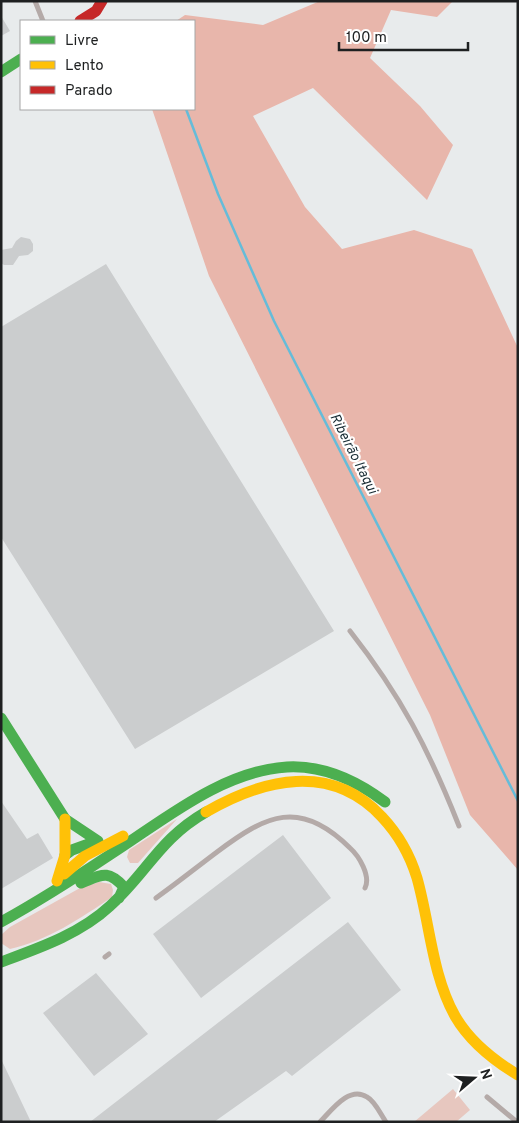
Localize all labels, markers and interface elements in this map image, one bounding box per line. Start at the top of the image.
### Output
legend [20,20,195,110]
scale bar [339,20,468,52]
text: 100 m [346,29,387,48]
text: Livre [65,32,99,51]
text: Lento [65,57,104,76]
text: Parado [65,82,113,101]
water label: Ribeirão Itaqui [325,411,381,499]
north arrow [449,1053,499,1103]
text: N [475,1067,495,1082]

